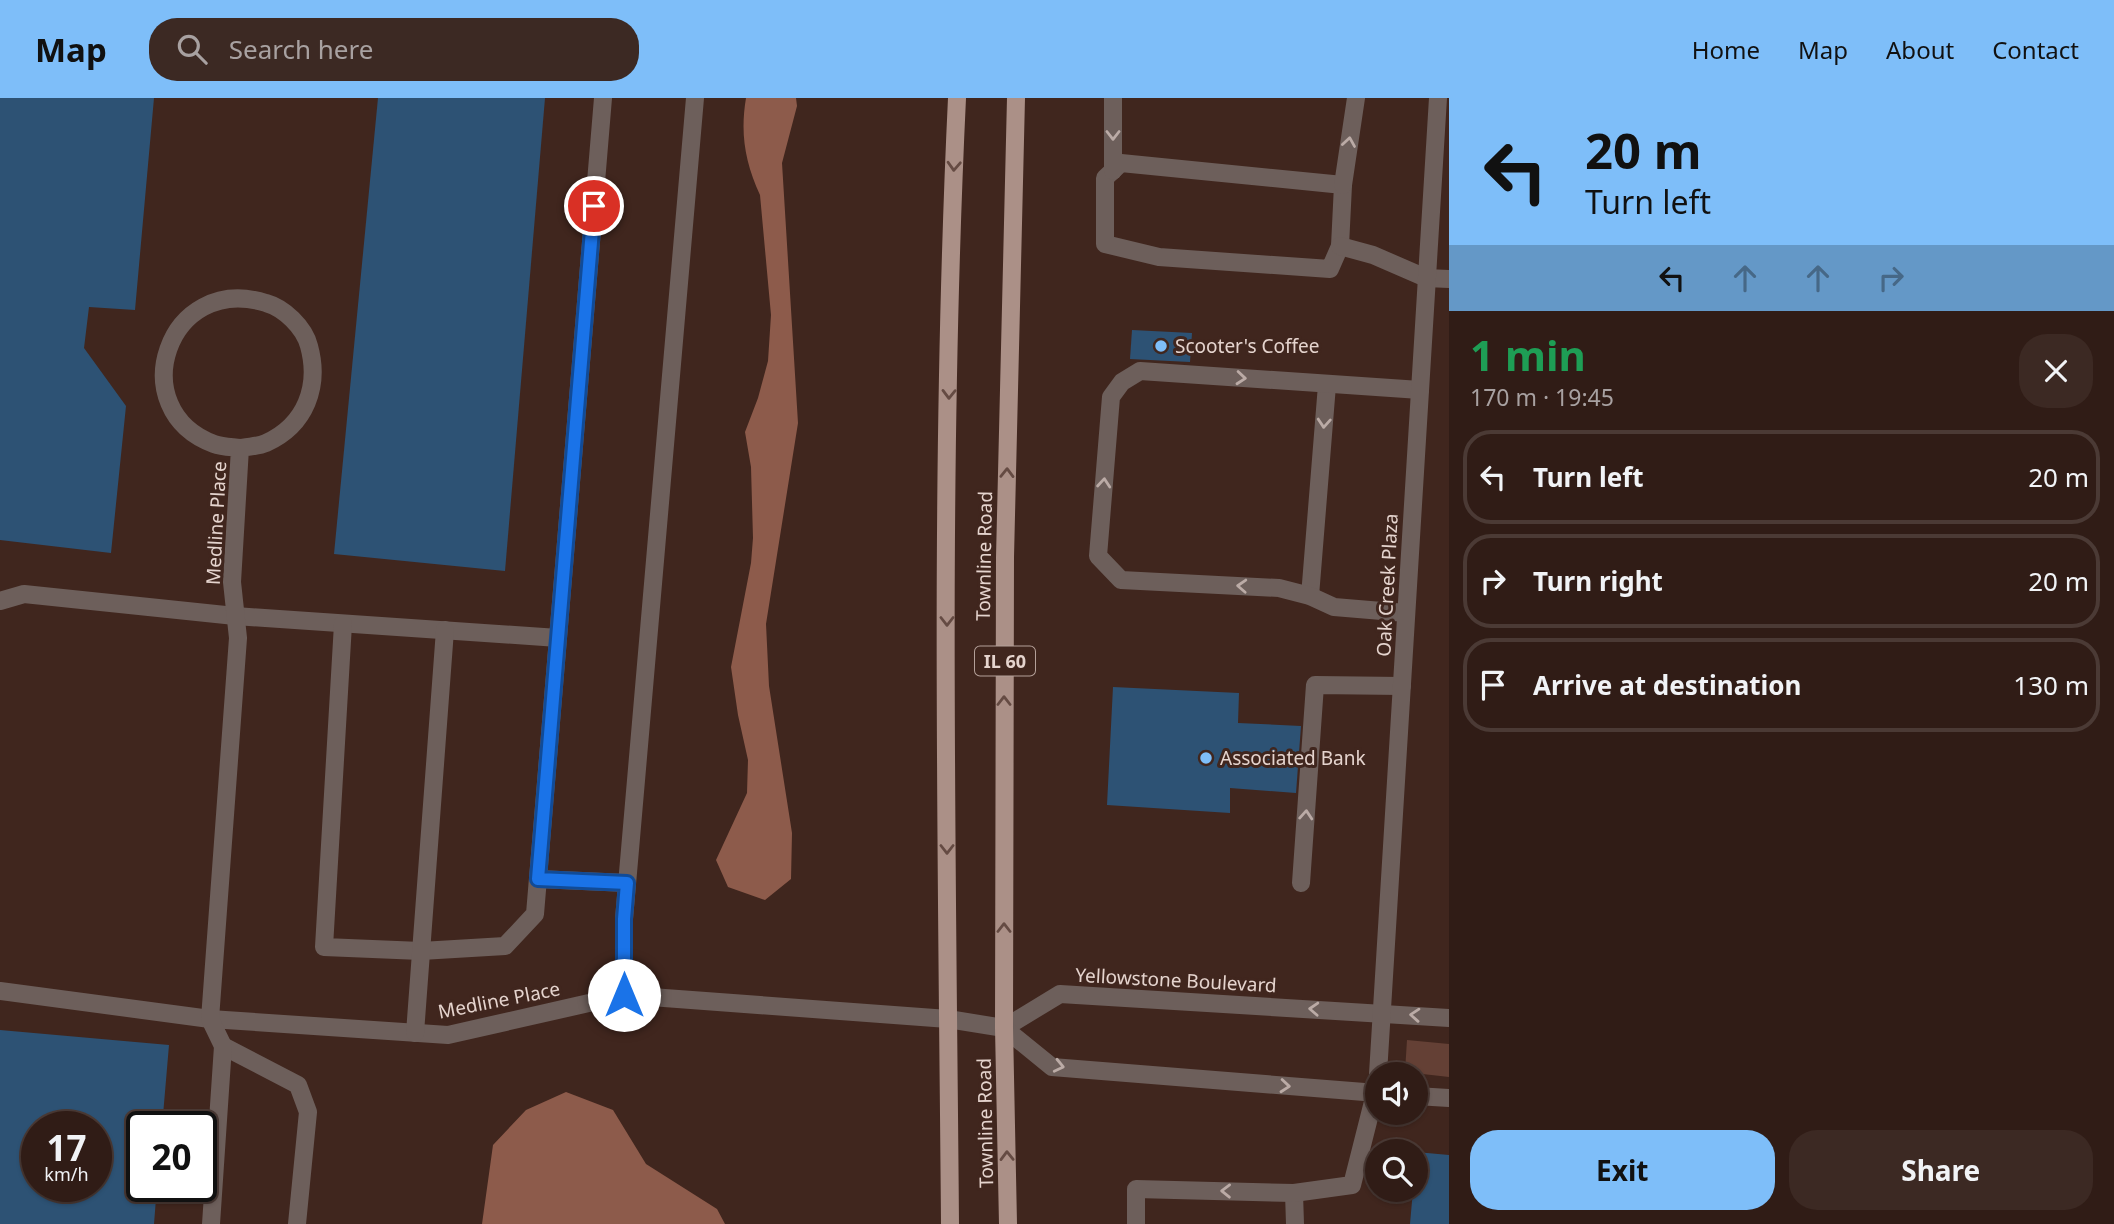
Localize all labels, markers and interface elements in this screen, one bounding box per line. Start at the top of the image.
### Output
search box [149,18,639,81]
text: Map [35,27,107,72]
icon: search [173,30,211,68]
text: Search here [229,31,373,67]
text: Home [1692,33,1760,66]
text: Map [1798,33,1848,66]
text: About [1886,33,1954,66]
text: Contact [1992,33,2079,66]
text: 20 m [1585,117,1702,183]
icon: left [1470,126,1561,217]
one-way arrow [1105,130,1121,140]
one-way arrow [1342,136,1357,148]
one-way arrow [947,161,962,172]
pin [564,176,624,236]
text: Turn left [1585,180,1711,223]
icon: arrive [575,187,613,225]
icon: left [1653,259,1691,297]
icon: ahead [1726,259,1764,297]
icon: ahead [1799,259,1837,297]
icon: right [1872,259,1910,297]
text: 1 min [1470,326,1586,383]
place label: Scooter's Coffee [1175,333,1319,359]
button: close [2019,334,2093,408]
marker: Scooter's Coffee [1153,338,1169,354]
one-way arrow [1236,370,1247,385]
text: 170 m · 19:45 [1470,381,1614,413]
one-way arrow [941,389,957,399]
one-way arrow [1317,418,1332,429]
icon: left [1474,458,1512,496]
text: Turn left [1533,459,1644,495]
text: 20 m [2028,459,2089,495]
street label: Medline Place [200,461,232,585]
one-way arrow [999,468,1014,479]
one-way arrow [1096,477,1111,488]
street label: Townline Road [970,491,998,621]
street label: Oak Creek Plaza [1370,513,1404,657]
icon: right [1474,562,1512,600]
text: Turn right [1533,563,1663,599]
text: 20 m [2028,563,2089,599]
one-way arrow [1237,579,1248,594]
one-way arrow [939,616,955,627]
road number: IL 60 [975,646,1035,676]
icon: arrive [1474,666,1512,704]
text: Arrive at destination [1533,667,1802,703]
text: 130 m [2013,667,2089,703]
one-way arrow [996,695,1012,706]
place label: Associated Bank [1220,745,1366,771]
marker: Associated Bank [1198,750,1214,766]
one-way arrow [1298,809,1313,820]
one-way arrow [939,844,955,854]
one-way arrow [996,923,1012,933]
position arrow [587,958,661,1032]
street label: Yellowstone Boulevard [1075,962,1277,998]
street label: Medline Place [436,975,562,1025]
one-way arrow [1308,1002,1319,1017]
one-way arrow [1410,1008,1421,1023]
street label: Townline Road [971,1058,999,1188]
one-way arrow [1052,1058,1064,1072]
map controls [1365,1062,1428,1202]
button: sound [1365,1062,1428,1125]
one-way arrow [1280,1078,1291,1093]
speed limit sign: 20 [126,1111,217,1202]
text: 17 [46,1124,87,1171]
button: Exit [1470,1130,1775,1210]
button: Share [1789,1130,2093,1210]
button: search [1365,1139,1428,1202]
one-way arrow [999,1150,1015,1161]
text: km/h [44,1162,89,1186]
one-way arrow [1220,1183,1231,1199]

